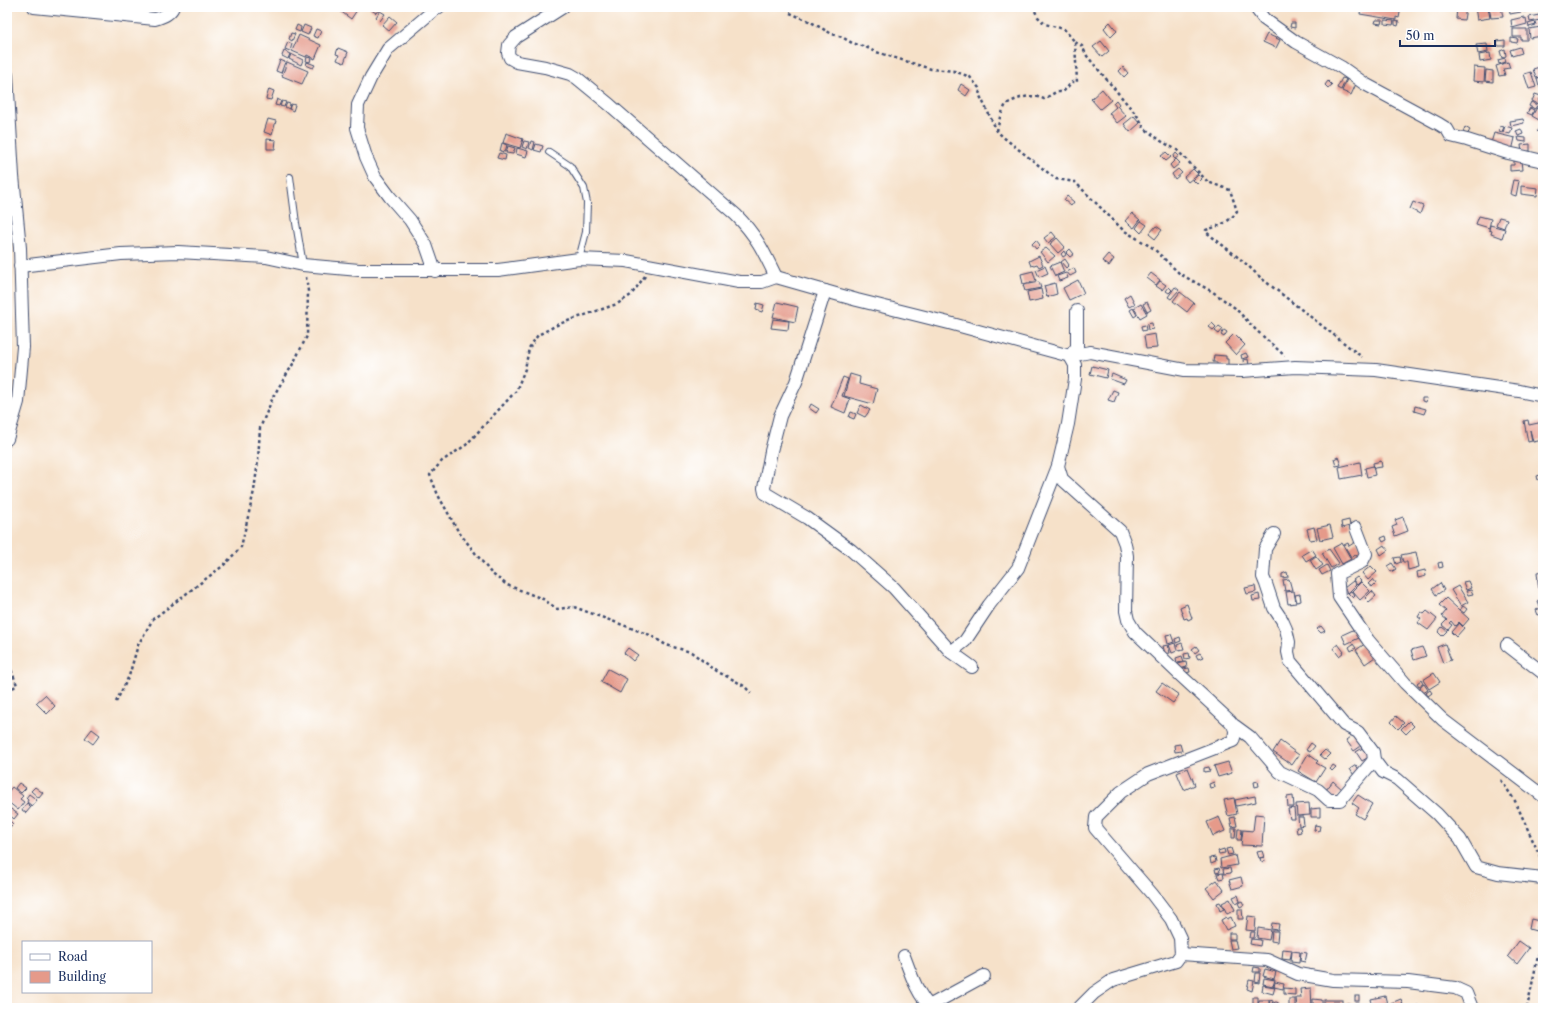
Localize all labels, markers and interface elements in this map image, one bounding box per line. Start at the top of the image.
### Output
scale bar [1400,22,1495,48]
text: 50 m [1406,28,1435,43]
legend [22,941,152,993]
text: Road [58,949,88,964]
text: Building [58,969,106,984]

